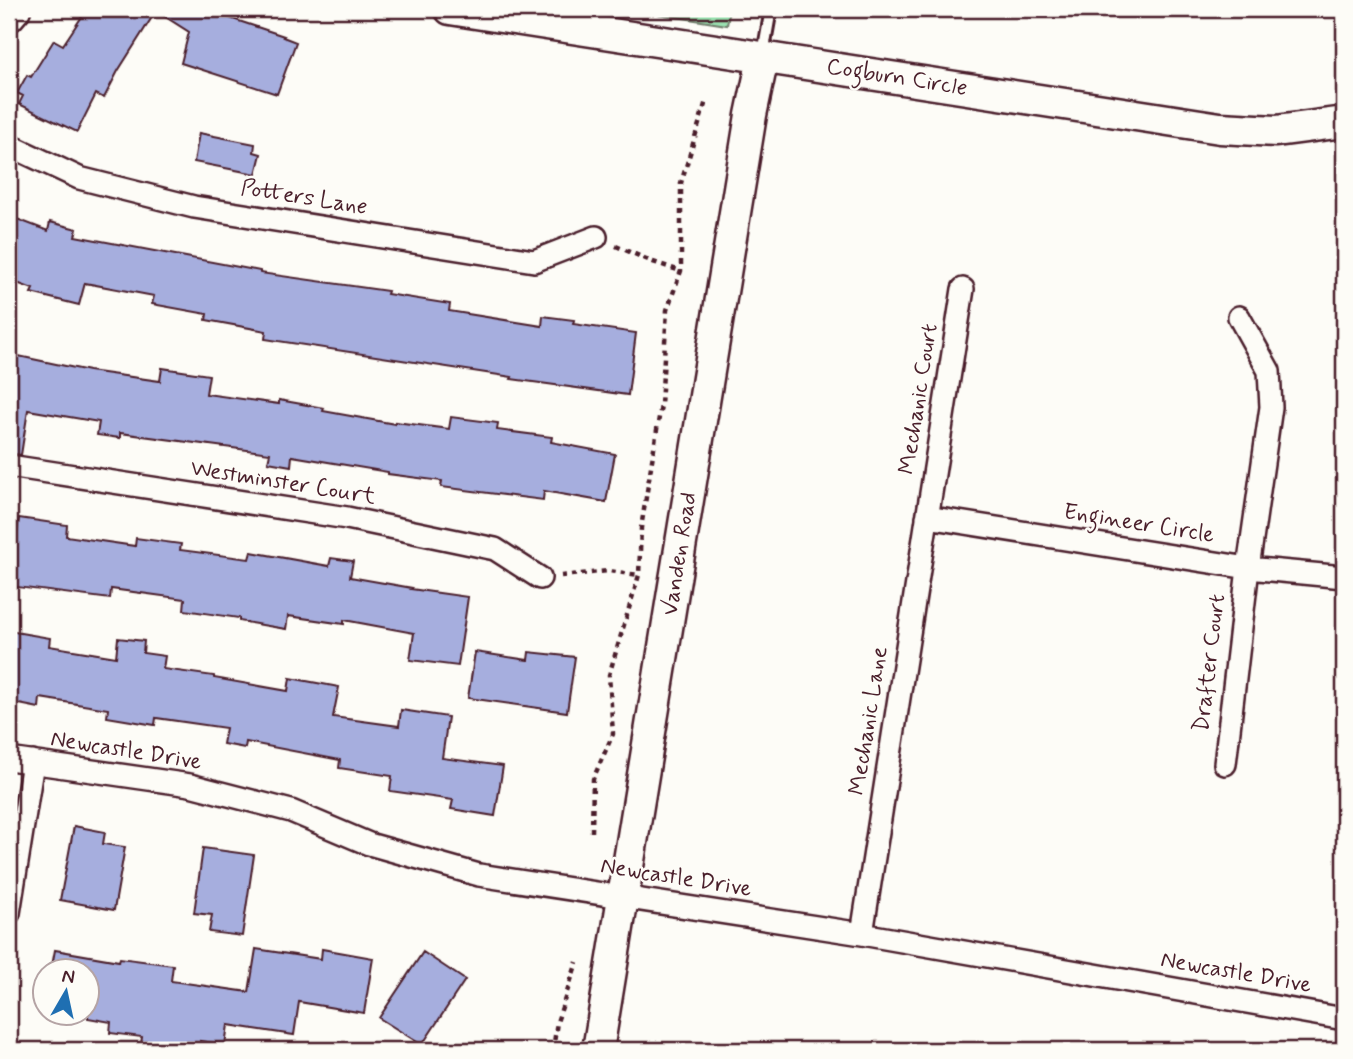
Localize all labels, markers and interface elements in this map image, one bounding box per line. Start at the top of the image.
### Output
street label: Cogburn Circle [824,52,970,106]
street label: Potters Lane [239,173,369,223]
street label: Mechanic Court [892,321,946,477]
street label: Westminster Court [188,454,378,513]
street label: Vanden Road [655,490,705,618]
street label: Engineer Circle [1061,497,1217,553]
street label: Drafter Court [1187,592,1233,734]
street label: Mechanic Lane [842,645,896,797]
street label: Newcastle Drive [48,724,204,778]
street label: Newcastle Drive [598,851,754,905]
street label: Newcastle Drive [1158,945,1314,1001]
north arrow [32,958,102,1028]
text: N [60,963,77,990]

